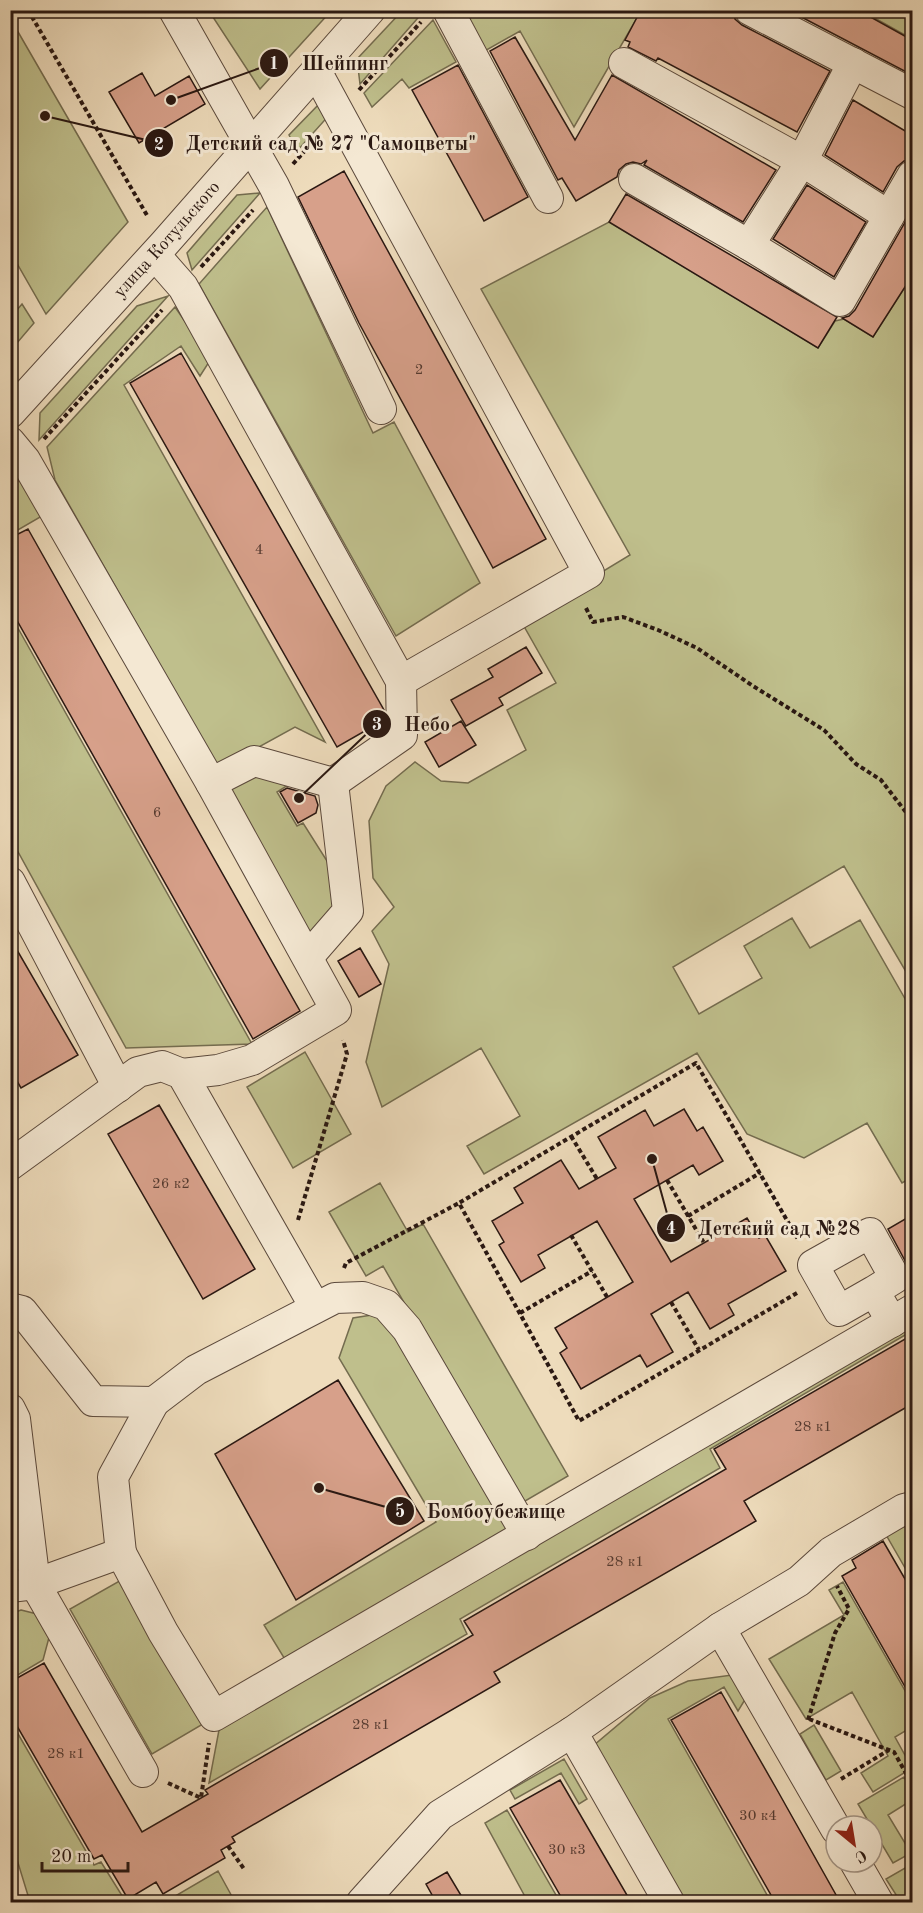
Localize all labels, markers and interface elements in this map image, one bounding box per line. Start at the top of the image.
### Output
callout: Шейпинг [259,44,400,82]
text: 1 [269,55,279,73]
text: Шейпинг [302,55,388,75]
callout: Детский сад № 27 "Самоцветы" [144,124,489,162]
text: Детский сад № 27 "Самоцветы" [186,135,476,155]
text: 2 [154,136,164,154]
street label: улица Котульского [111,178,224,301]
house number: 2 [415,363,423,378]
house number: 4 [255,543,263,558]
callout: Небо [362,705,462,743]
text: 3 [372,716,382,734]
text: Небо [404,716,450,736]
house number: 6 [153,806,161,821]
house number: 26 к2 [152,1177,190,1192]
callout: Детский сад №28 [656,1209,872,1247]
text: 4 [666,1220,676,1238]
text: Детский сад №28 [698,1220,860,1240]
house number: 28 к1 [794,1420,832,1435]
callout: Бомбоубежище [385,1492,578,1530]
text: 5 [395,1503,405,1521]
text: Бомбоубежище [426,1503,566,1523]
house number: 28 к1 [606,1555,644,1570]
house number: 28 к1 [352,1718,390,1733]
house number: 28 к1 [47,1747,85,1762]
house number: 30 к4 [739,1809,777,1824]
north arrow [824,1814,884,1874]
scale bar [42,1835,128,1873]
house number: 30 к3 [548,1843,586,1858]
text: С [852,1846,869,1865]
text: 20 m [51,1848,91,1866]

